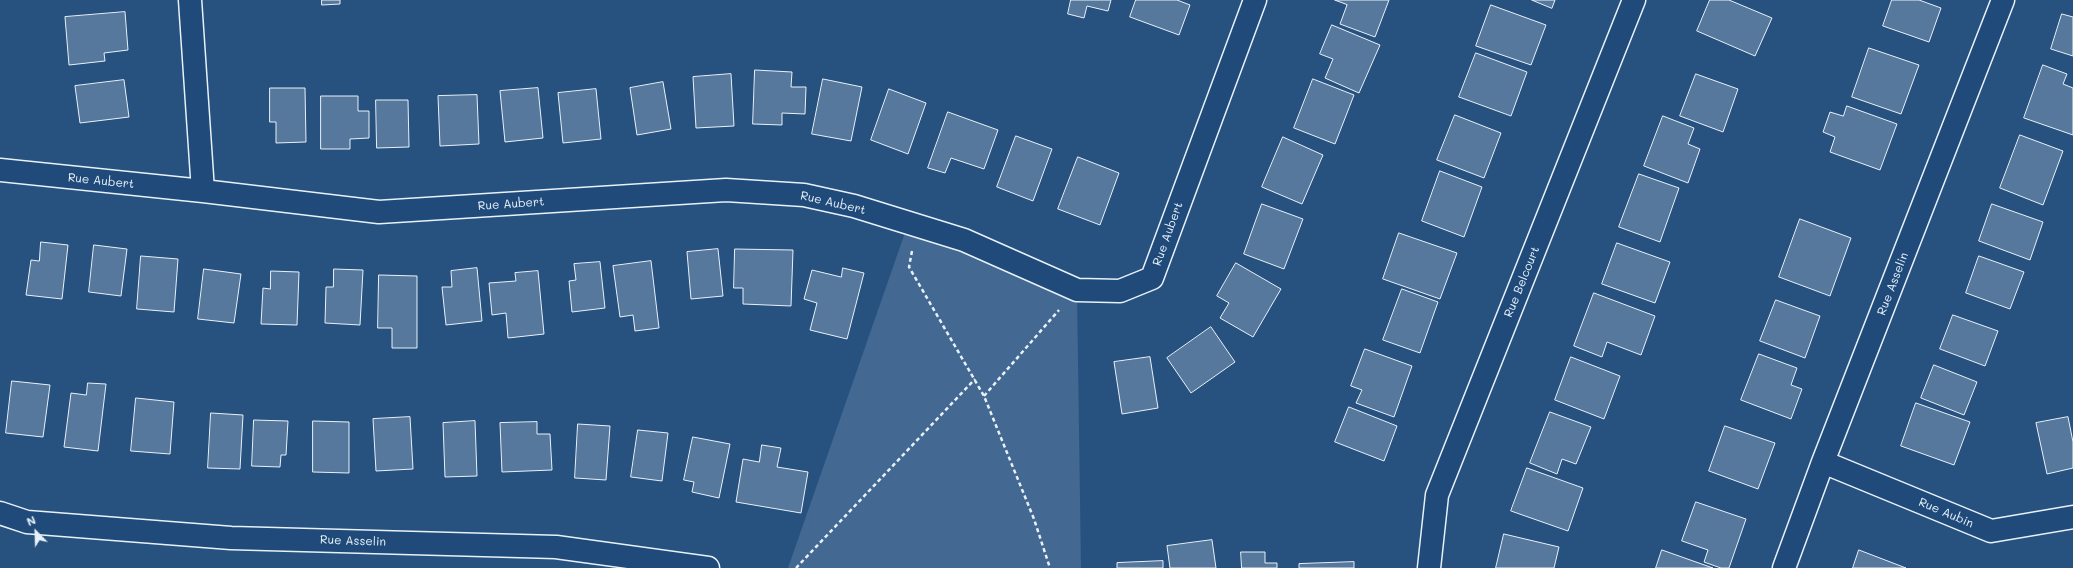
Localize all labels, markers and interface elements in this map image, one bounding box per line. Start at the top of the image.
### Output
street label: Rue Aubert [67,170,135,192]
street label: Rue Aubert [799,188,867,218]
street label: Rue Aubert [477,194,545,214]
street label: Rue Aubert [1150,200,1186,268]
street label: Rue Belcourt [1501,244,1543,320]
street label: Rue Asselin [1874,250,1912,318]
street label: Rue Aubin [1916,495,1976,531]
north arrow [16,512,56,552]
text: N [24,512,38,529]
street label: Rue Asselin [320,533,386,549]

